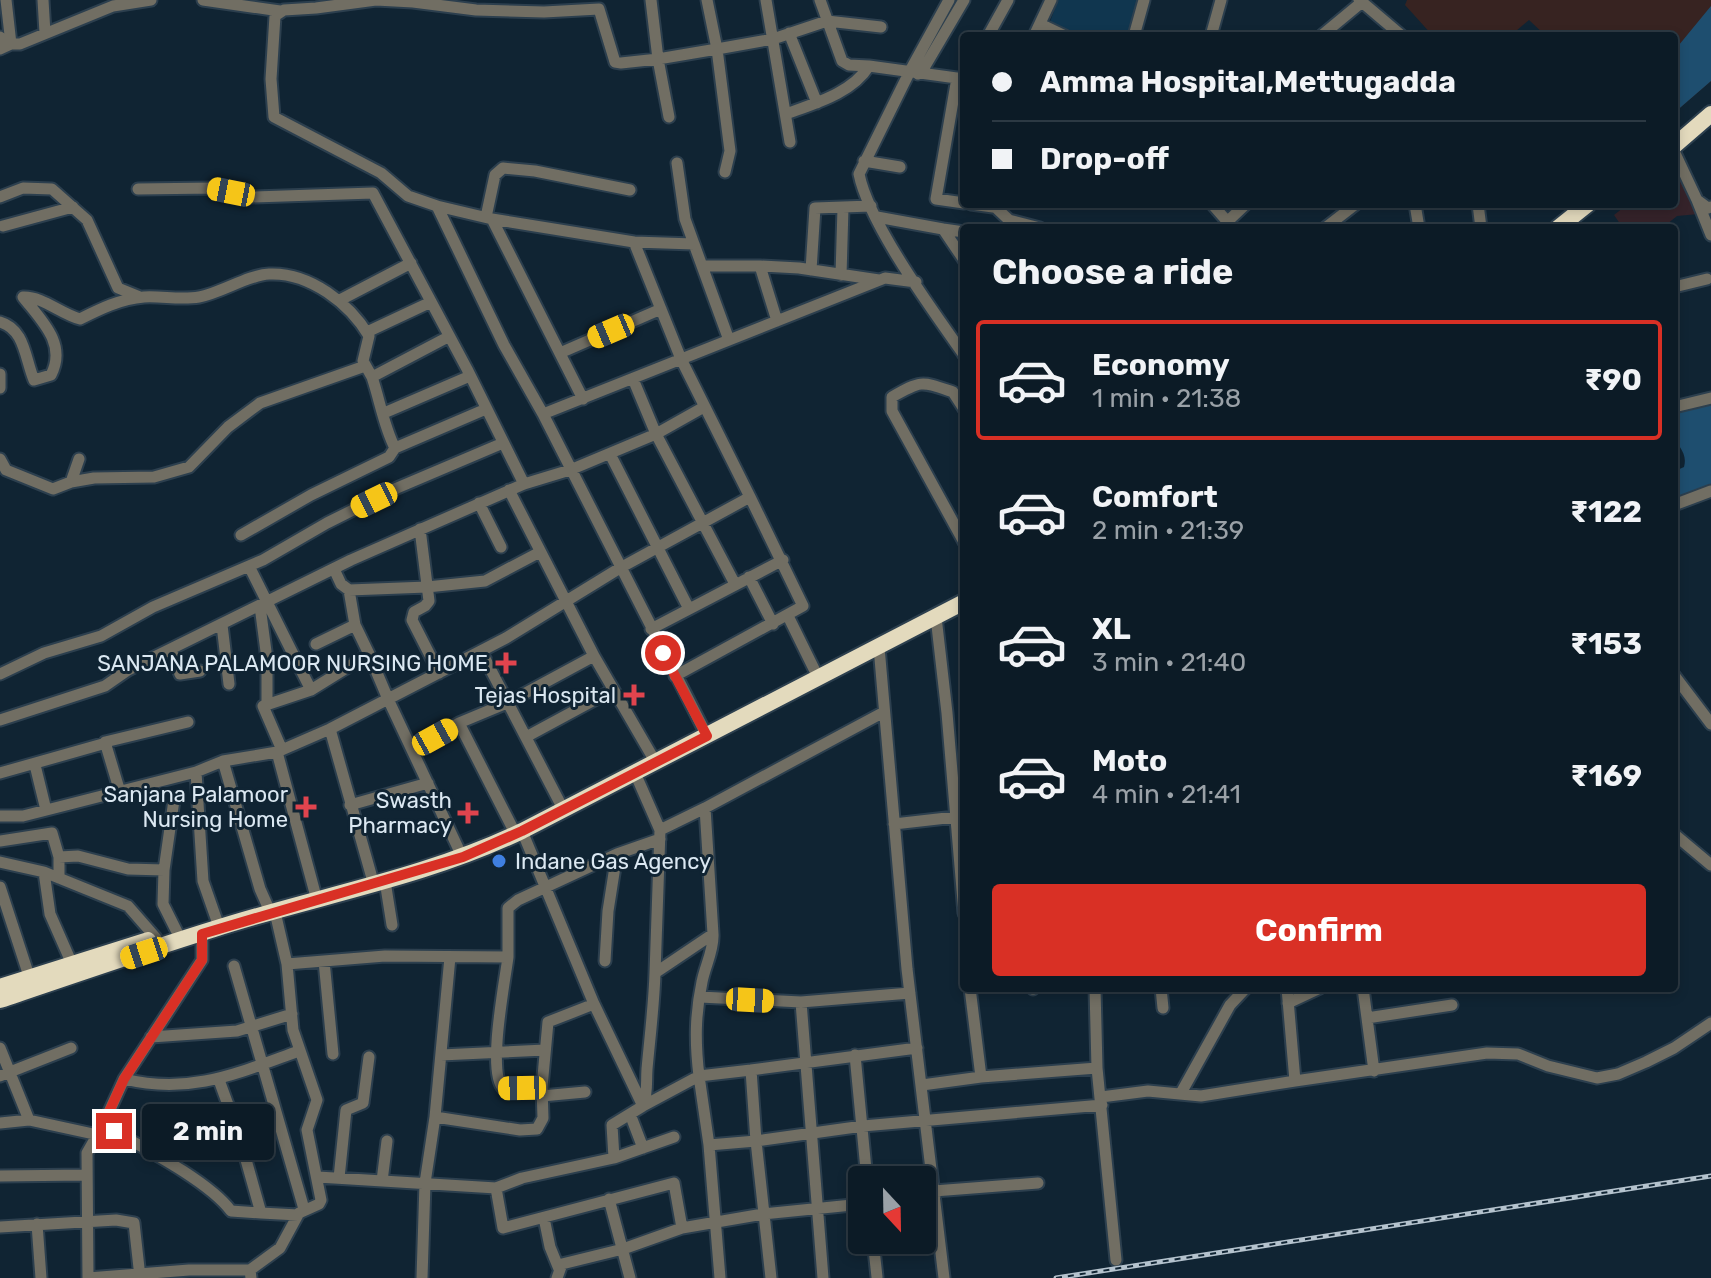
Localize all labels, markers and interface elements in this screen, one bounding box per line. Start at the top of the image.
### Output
text: Amma Hospital,Mettugadda [1040,64,1456,100]
text: Drop-off [1040,141,1169,177]
car [205,176,257,208]
text: Choose a ride [992,250,1233,293]
car [584,311,638,351]
icon: car [996,344,1068,416]
text: Economy [1092,347,1230,383]
text: ₹90 [1584,362,1642,398]
text: 1 min · 21:38 [1092,383,1241,414]
icon: car [996,476,1068,548]
car [347,479,401,521]
text: Comfort [1092,479,1218,515]
text: ₹122 [1570,494,1642,530]
text: 2 min · 21:39 [1092,515,1244,546]
icon: car [996,608,1068,680]
text: XL [1092,611,1131,647]
text: ₹153 [1570,626,1642,662]
route start [645,635,681,671]
text: 3 min · 21:40 [1092,647,1246,678]
place label: SANJANA PALAMOOR NURSING HOME [97,650,488,677]
marker: SANJANA PALAMOOR NURSING HOME [495,652,517,674]
place label: Tejas Hospital [475,682,616,709]
marker: Tejas Hospital [623,684,645,706]
car [408,715,462,759]
icon: car [996,740,1068,812]
text: Moto [1092,743,1167,779]
text: ₹169 [1570,758,1642,794]
text: 4 min · 21:41 [1092,779,1241,810]
place label: Sanjana Palamoor Nursing Home [104,781,289,833]
place label: Swasth Pharmacy [348,787,452,839]
marker: Sanjana Palamoor Nursing Home [295,796,317,818]
marker: Swasth Pharmacy [459,804,477,822]
place label: Indane Gas Agency [515,848,711,875]
marker: Indane Gas Agency [490,852,508,870]
button: Confirm [992,884,1646,976]
car [117,934,171,972]
car [725,987,775,1013]
car [498,1076,546,1100]
callout: 2 min [142,1103,274,1159]
route end [96,1113,132,1149]
text: 2 min [173,1116,243,1147]
north arrow [848,1166,936,1254]
map controls [848,1166,936,1254]

